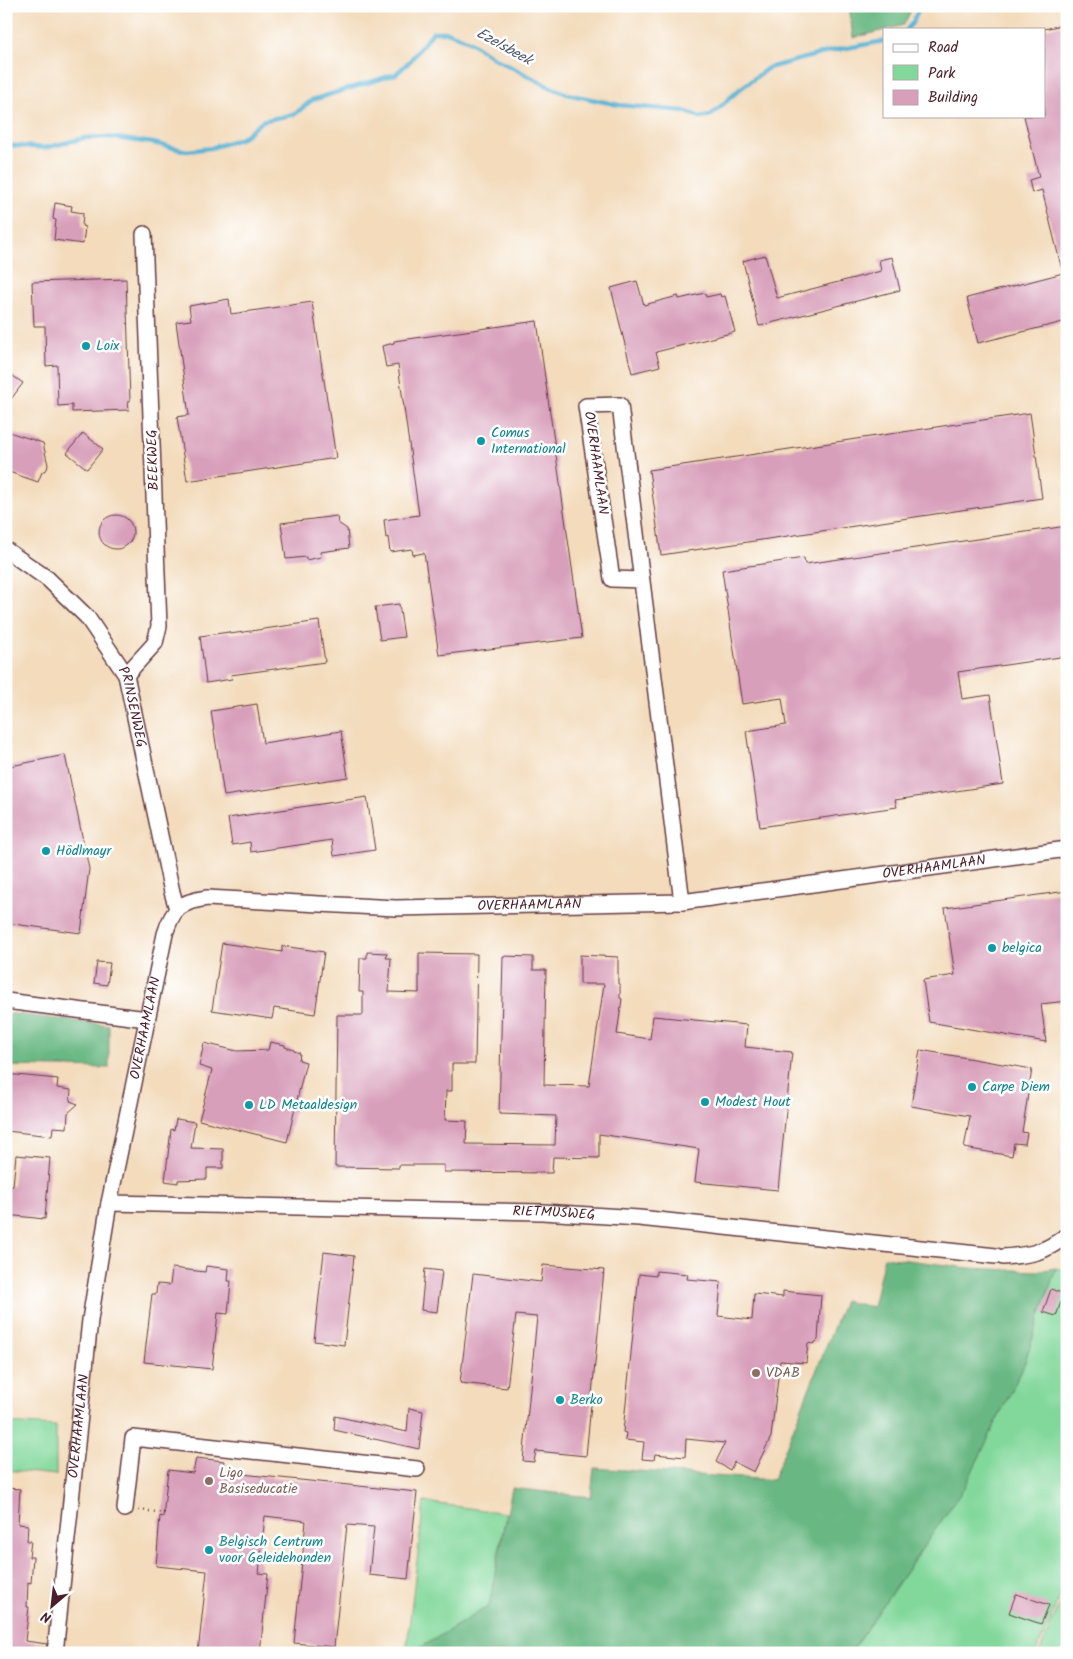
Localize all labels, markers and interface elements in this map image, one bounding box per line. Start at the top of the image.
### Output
water label: Ezelsbeek [472,22,538,73]
legend [883,28,1046,118]
text: Road [928,36,959,60]
text: Park [928,62,956,86]
text: Building [928,86,978,110]
place label: Loix [96,335,120,357]
marker: Loix [80,340,92,352]
street label: OVERHAAMLAAN [578,410,614,517]
place label: Comus International [491,422,566,460]
street label: BEEKWEG [141,429,165,491]
marker: Comus International [475,435,487,447]
street label: PRINSENWEG [112,662,152,750]
place label: Hödlmayr [56,840,112,862]
marker: Hödlmayr [40,845,52,857]
street label: OVERHAAMLAAN [881,849,988,885]
street label: OVERHAAMLAAN [477,893,582,917]
place label: belgica [1002,937,1042,959]
marker: belgica [986,942,998,954]
street label: OVERHAAMLAAN [124,974,167,1081]
place label: Carpe Diem [982,1076,1050,1098]
marker: Carpe Diem [966,1081,978,1093]
place label: Modest Hout [715,1091,791,1113]
place label: LD Metaaldesign [259,1094,357,1116]
marker: Modest Hout [699,1096,711,1108]
marker: LD Metaaldesign [243,1099,255,1111]
street label: RIETMUSWEG [512,1200,596,1226]
place label: VDAB [766,1362,800,1384]
marker: VDAB [750,1367,762,1379]
street label: OVERHAAMLAAN [62,1373,95,1479]
place label: Berko [570,1389,603,1411]
marker: Berko [554,1394,566,1406]
place label: Ligo Basiseducatie [219,1462,298,1500]
marker: Ligo Basiseducatie [203,1475,215,1487]
place label: Belgisch Centrum voor Geleidehonden [219,1531,331,1569]
marker: Belgisch Centrum voor Geleidehonden [203,1544,215,1556]
north arrow [28,1582,78,1632]
text: N [37,1605,55,1628]

